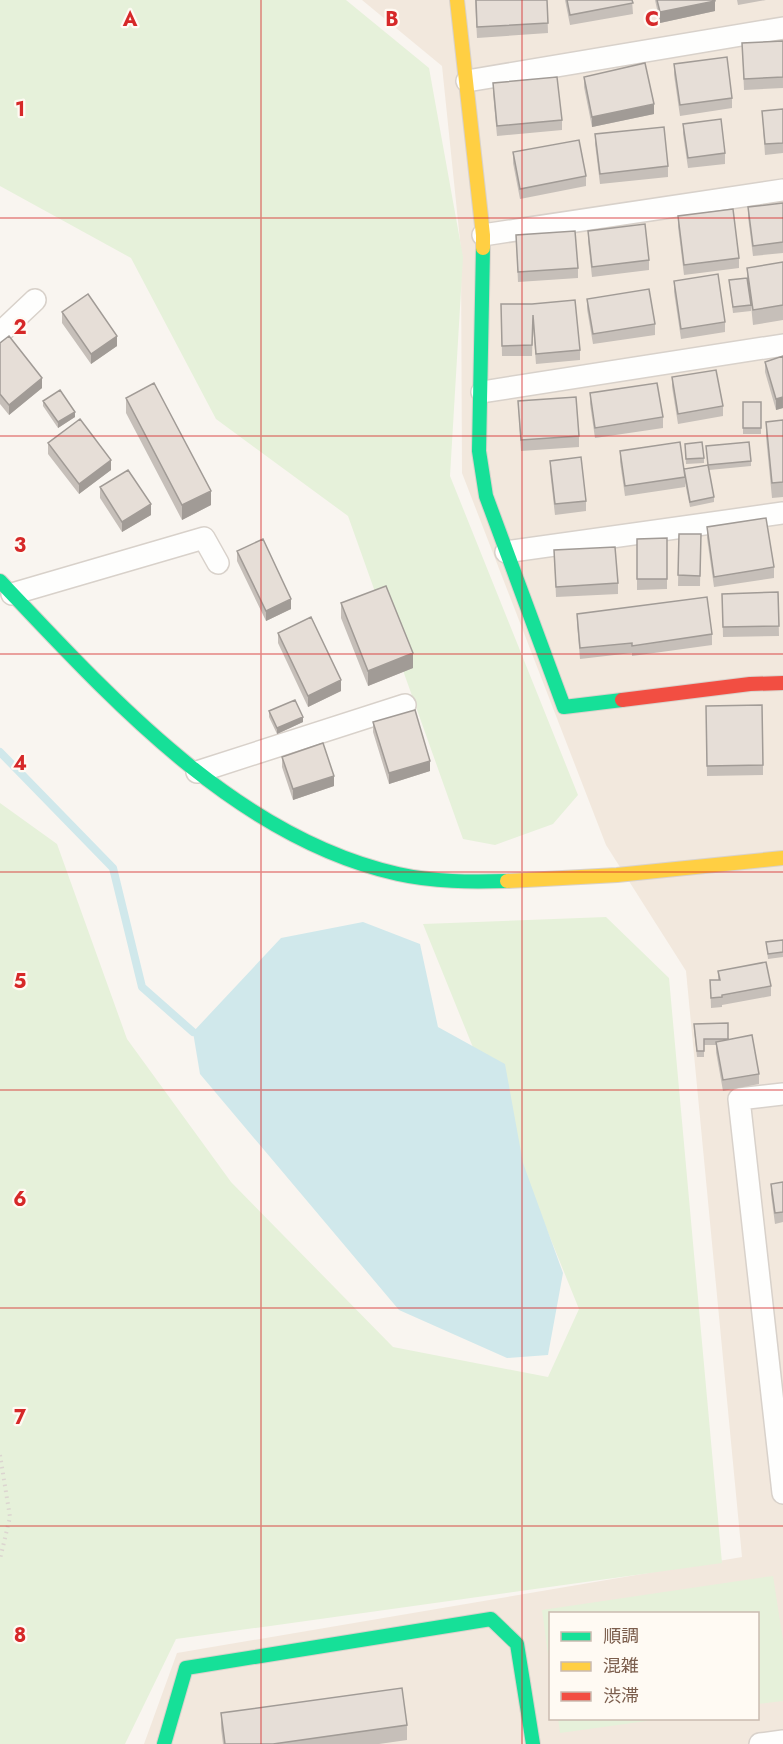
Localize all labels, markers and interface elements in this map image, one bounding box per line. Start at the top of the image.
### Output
text: A [122,5,138,34]
text: B [385,5,399,34]
text: C [645,5,659,34]
text: 1 [15,95,25,124]
text: 2 [13,313,27,342]
text: 3 [14,531,26,560]
text: 4 [13,749,27,778]
text: 5 [14,967,27,996]
text: 6 [13,1185,27,1214]
text: 7 [14,1403,27,1432]
legend [549,1612,759,1720]
text: 8 [14,1621,26,1650]
text: 順調 [603,1623,639,1649]
text: 混雑 [603,1653,639,1679]
text: 渋滞 [603,1683,639,1709]

